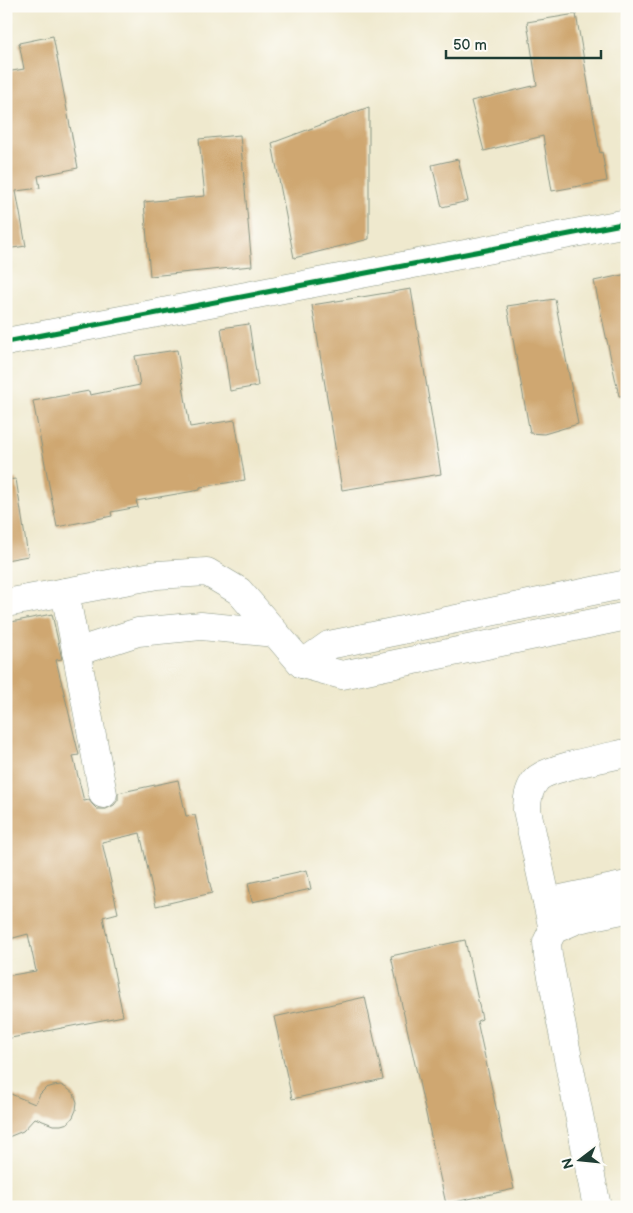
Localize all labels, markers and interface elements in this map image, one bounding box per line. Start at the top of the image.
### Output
scale bar [446,28,600,60]
text: 50 m [453,36,487,55]
north arrow [556,1136,606,1186]
text: N [558,1156,578,1171]

